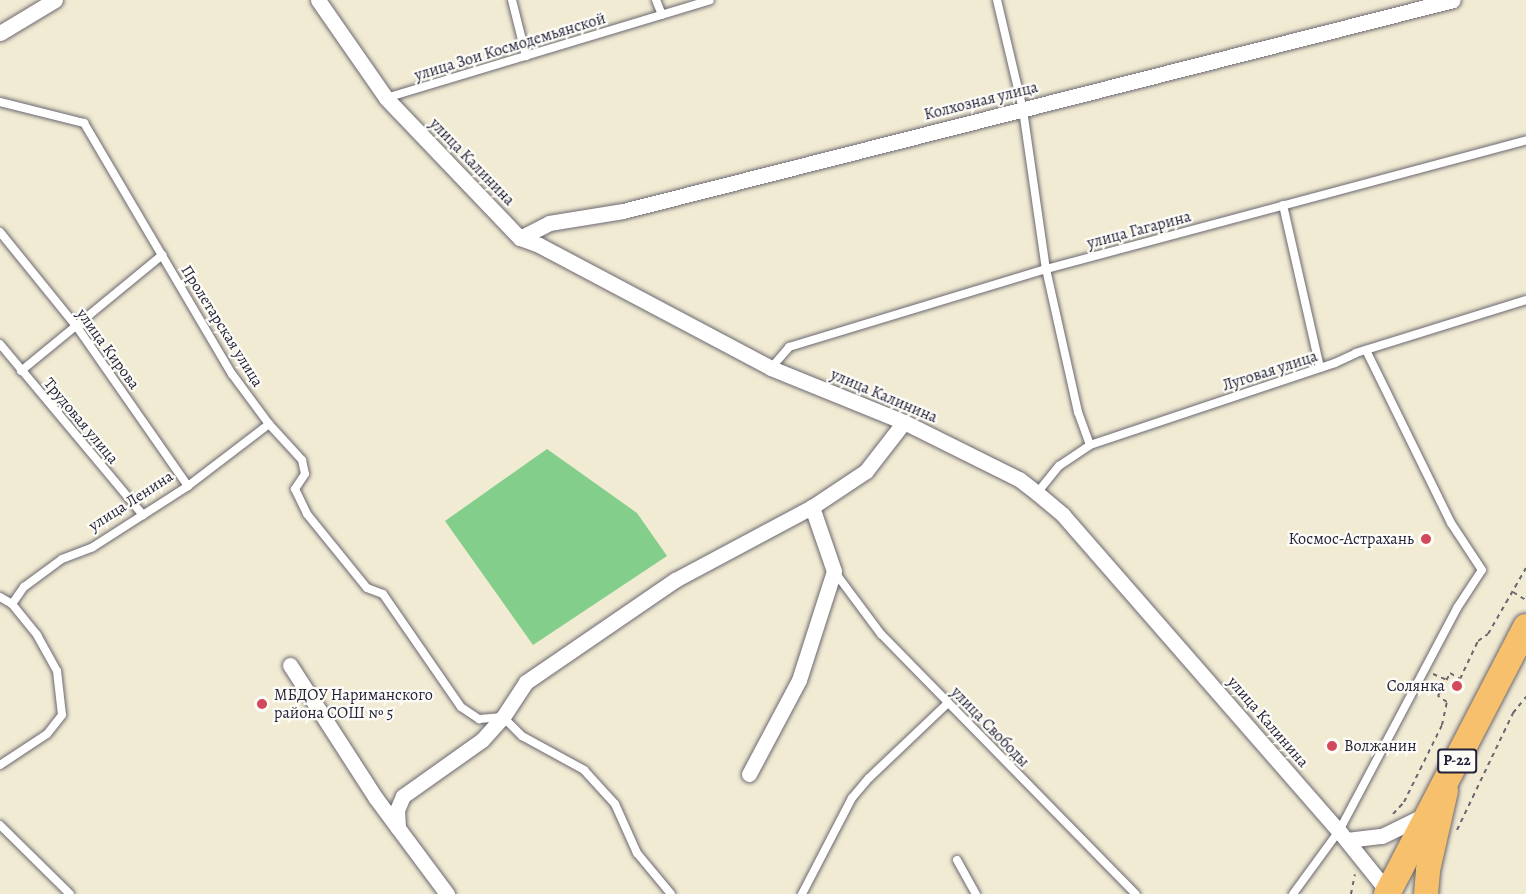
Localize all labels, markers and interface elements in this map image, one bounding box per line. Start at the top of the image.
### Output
street label: улица Зои Космодемьянской [412,9,608,85]
street label: Колхозная улица [922,78,1040,124]
street label: улица Калинина [425,114,519,210]
street label: улица Гагарина [1085,207,1193,253]
street label: Пролетарская улица [177,262,267,390]
street label: улица Кирова [72,305,144,393]
street label: Луговая улица [1220,347,1320,395]
street label: улица Калинина [828,365,940,427]
street label: Трудовая улица [39,374,123,468]
street label: улица Ленина [85,467,177,535]
place label: Космос-Астрахань [1288,529,1414,549]
marker: Космос-Астрахань [1419,532,1433,546]
street label: улица Калинина [1223,673,1313,771]
place label: Солянка [1387,676,1445,696]
marker: Солянка [1450,679,1464,693]
street label: улица Свободы [947,683,1033,771]
place label: МБДОУ Нариманского района СОШ № 5 [274,685,433,723]
marker: МБДОУ Нариманского района СОШ № 5 [255,697,269,711]
place label: Волжанин [1344,736,1417,756]
marker: Волжанин [1325,739,1339,753]
road number: Р-22 [1436,749,1478,773]

